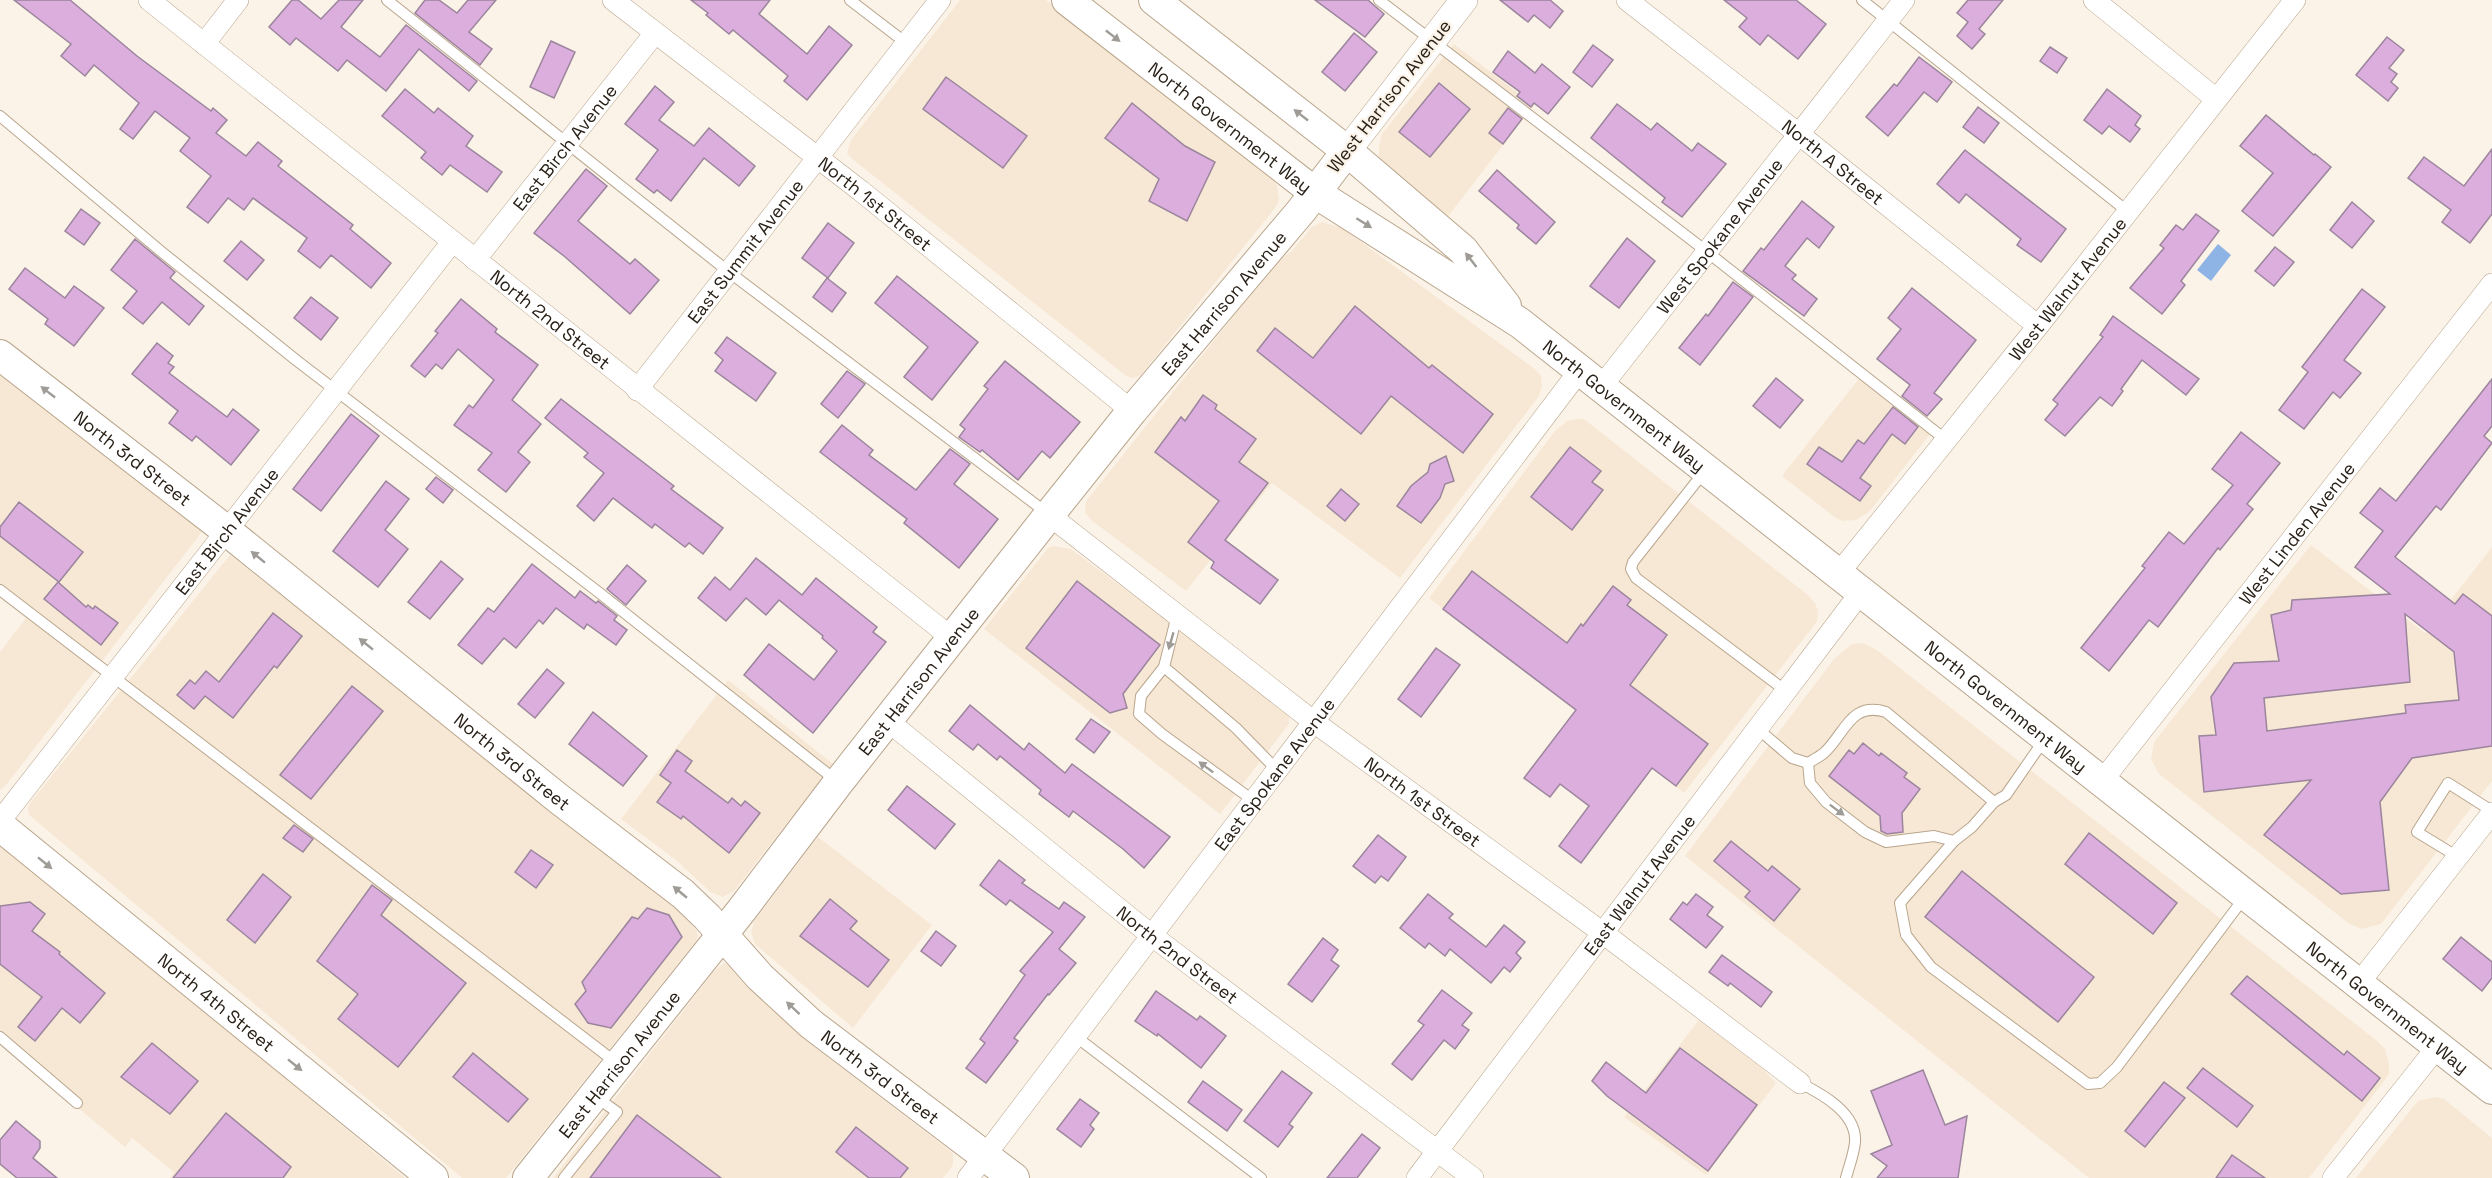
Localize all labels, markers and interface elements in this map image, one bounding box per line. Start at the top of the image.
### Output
street label: West Harrison Avenue [1322,15,1456,177]
one-way arrow [1106,29,1121,41]
street label: North Government Way [1144,56,1317,198]
street label: East Birch Avenue [507,79,622,215]
one-way arrow [1293,109,1309,122]
street label: North A Street [1777,114,1889,210]
street label: North 1st Street [814,151,937,256]
street label: West Spokane Avenue [1651,153,1787,318]
street label: East Summit Avenue [682,174,808,328]
street label: West Walnut Avenue [2003,212,2131,365]
one-way arrow [1356,218,1372,229]
street label: East Harrison Avenue [1156,226,1291,380]
one-way arrow [1465,252,1477,268]
street label: North 2nd Street [486,264,615,374]
street label: North Government Way [1539,334,1710,477]
one-way arrow [40,387,55,399]
street label: North 3rd Street [69,405,196,511]
street label: West Linden Avenue [2233,457,2360,609]
street label: East Birch Avenue [170,463,283,599]
one-way arrow [251,552,266,564]
street label: East Harrison Avenue [853,602,984,760]
one-way arrow [1166,632,1175,650]
street label: North Government Way [1920,635,2092,777]
one-way arrow [358,637,374,650]
street label: East Spokane Avenue [1209,693,1339,855]
street label: North 3rd Street [450,708,575,815]
street label: North 1st Street [1360,751,1486,852]
one-way arrow [1198,761,1214,773]
one-way arrow [1829,804,1845,817]
street label: East Walnut Avenue [1578,810,1700,960]
one-way arrow [38,856,53,869]
one-way arrow [672,886,688,899]
street label: North 2nd Street [1112,900,1243,1008]
street label: North Government Way [2302,936,2474,1078]
street label: North 4th Street [153,948,280,1056]
street label: East Harrison Avenue [553,985,685,1142]
one-way arrow [786,1001,801,1015]
street label: North 3rd Street [817,1025,944,1129]
one-way arrow [287,1059,302,1071]

